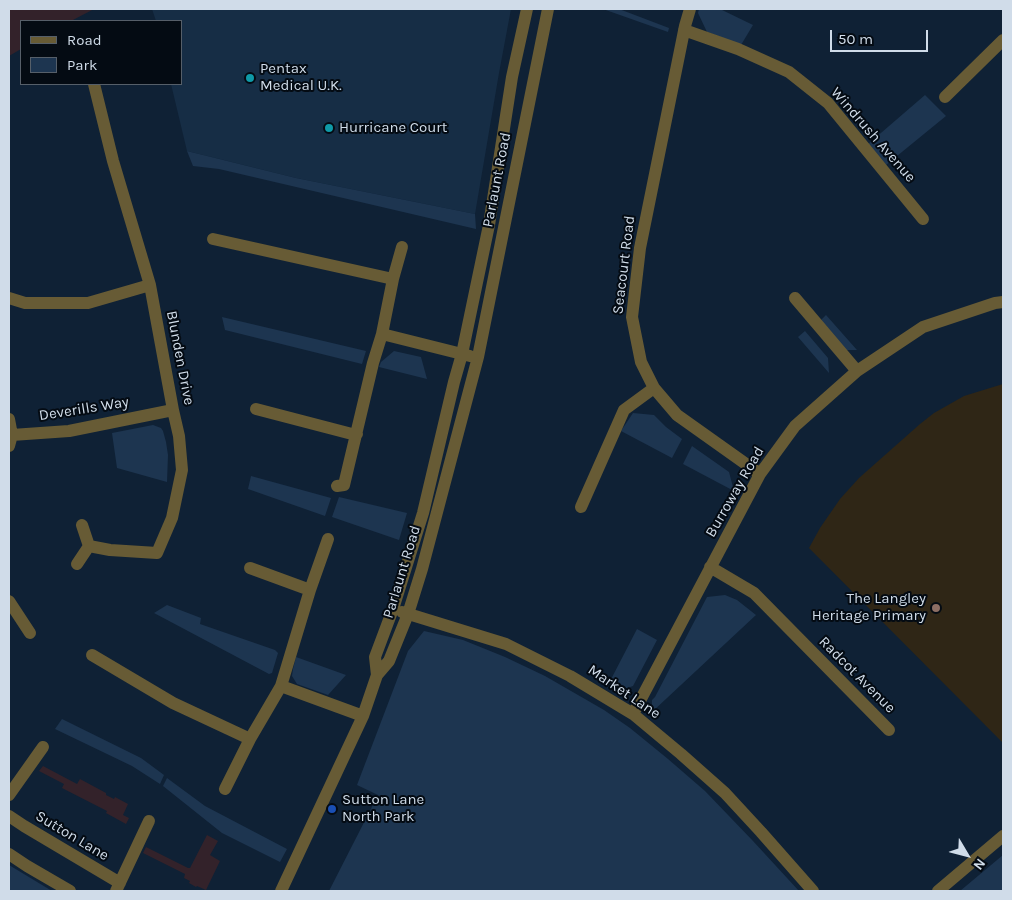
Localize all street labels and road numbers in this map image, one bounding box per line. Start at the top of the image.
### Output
street label: Windrush Avenue [827,84,919,186]
street label: Parlaunt Road [479,131,515,229]
street label: Seacourt Road [609,215,639,315]
street label: Blunden Drive [162,309,198,407]
street label: Deverills Way [38,393,130,425]
street label: Burroway Road [702,443,768,541]
street label: Parlaunt Road [379,523,425,621]
street label: Radcot Avenue [815,633,899,717]
street label: Market Lane [584,661,664,723]
street label: Sutton Lane [32,807,112,865]

